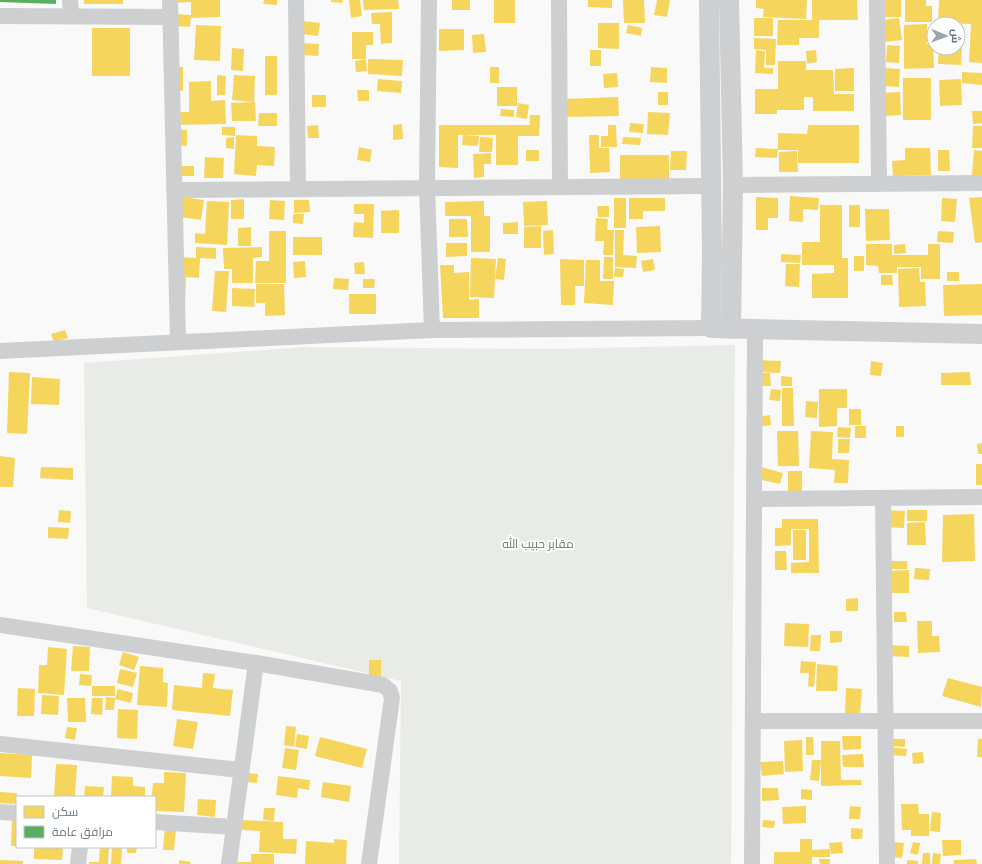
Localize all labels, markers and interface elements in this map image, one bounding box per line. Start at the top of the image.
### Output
north arrow [926,16,966,56]
text: ش [948,29,963,43]
park label: مقابر حبيب الله [502,536,574,552]
legend [16,796,156,848]
text: سكن [52,804,78,820]
text: مرافق عامة [52,824,113,840]

